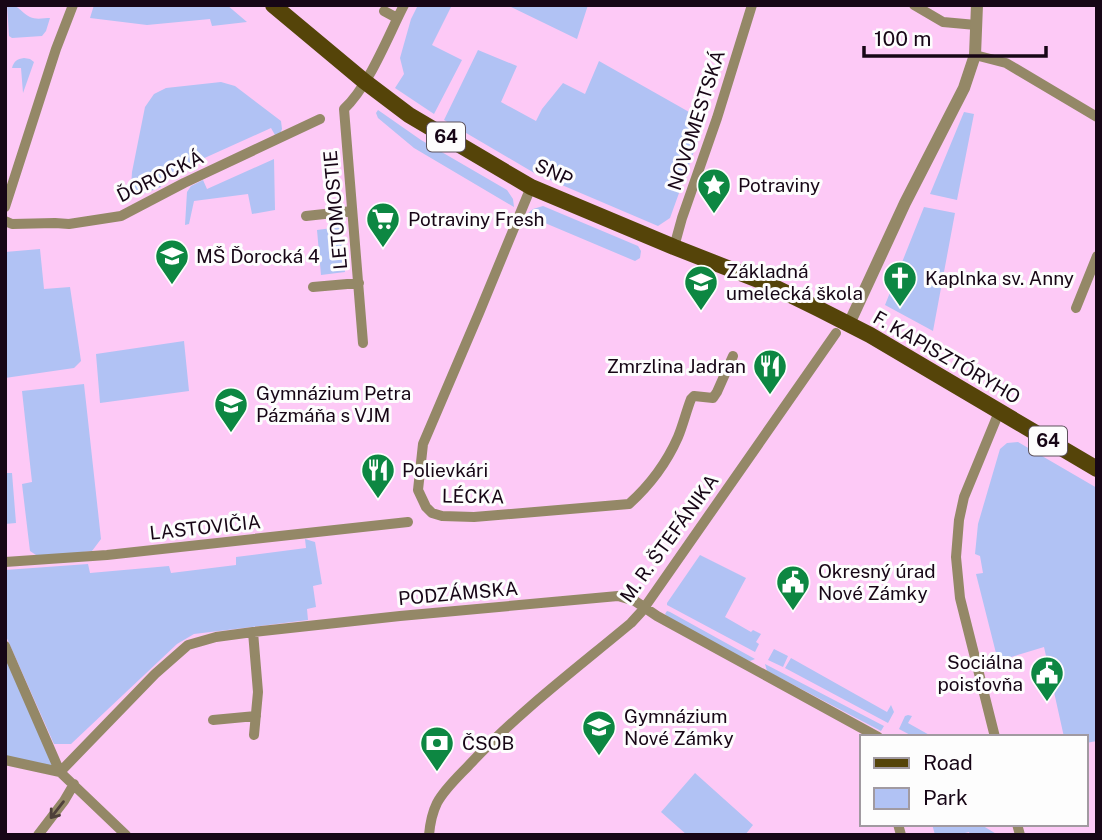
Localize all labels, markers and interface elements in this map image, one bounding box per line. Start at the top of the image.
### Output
scale bar [864,14,1046,58]
text: 100 m [874,26,931,51]
street label: NOVOMESTSKÁ [663,47,729,193]
road number: 64 [427,122,465,152]
street label: ĎOROCKÁ [113,146,207,206]
street label: LETOMOSTIE [319,149,351,271]
street label: SNP [532,154,576,190]
place icon: Potraviny [695,166,733,215]
place label: Potraviny [738,174,820,196]
supermarket icon: Potraviny Fresh [364,200,402,249]
place label: Potraviny Fresh [408,208,545,230]
school or university icon: MŠ Ďorocká 4 [153,237,191,286]
place label: MŠ Ďorocká 4 [196,245,320,267]
church icon: Kaplnka sv. Anny [881,259,919,308]
place label: Základná umelecká škola [726,260,863,304]
school or university icon: Základná umelecká škola [682,263,720,312]
place label: Kaplnka sv. Anny [925,267,1074,289]
street label: F. KAPISZTÓRYHO [870,306,1024,408]
restaurant icon: Zmrzlina Jadran [751,347,789,396]
place label: Zmrzlina Jadran [607,355,746,377]
place label: Gymnázium Petra Pázmáňa s VJM [256,382,411,426]
school or university icon: Gymnázium Petra Pázmáňa s VJM [212,385,250,434]
road number: 64 [1029,426,1067,456]
restaurant icon: Polievkári [359,451,397,500]
place label: Polievkári [402,459,488,481]
street label: M. R. ŠTEFÁNIKA [615,470,723,606]
street label: LÉCKA [442,484,504,508]
street label: LASTOVIČIA [148,510,262,544]
place label: Okresný úrad Nové Zámky [818,560,936,604]
public building icon: Okresný úrad Nové Zámky [774,563,812,612]
street label: PODZÁMSKA [397,577,519,609]
place label: Sociálna poisťovňa [937,651,1023,695]
public building icon: Sociálna poisťovňa [1028,654,1066,703]
place label: Gymnázium Nové Zámky [624,705,734,749]
school or university icon: Gymnázium Nové Zámky [580,708,618,757]
bank icon: ČSOB [418,724,456,773]
place label: ČSOB [462,732,514,754]
legend [860,735,1088,826]
text: Road [923,750,973,775]
text: Park [923,785,968,810]
one-way arrow [50,800,65,819]

